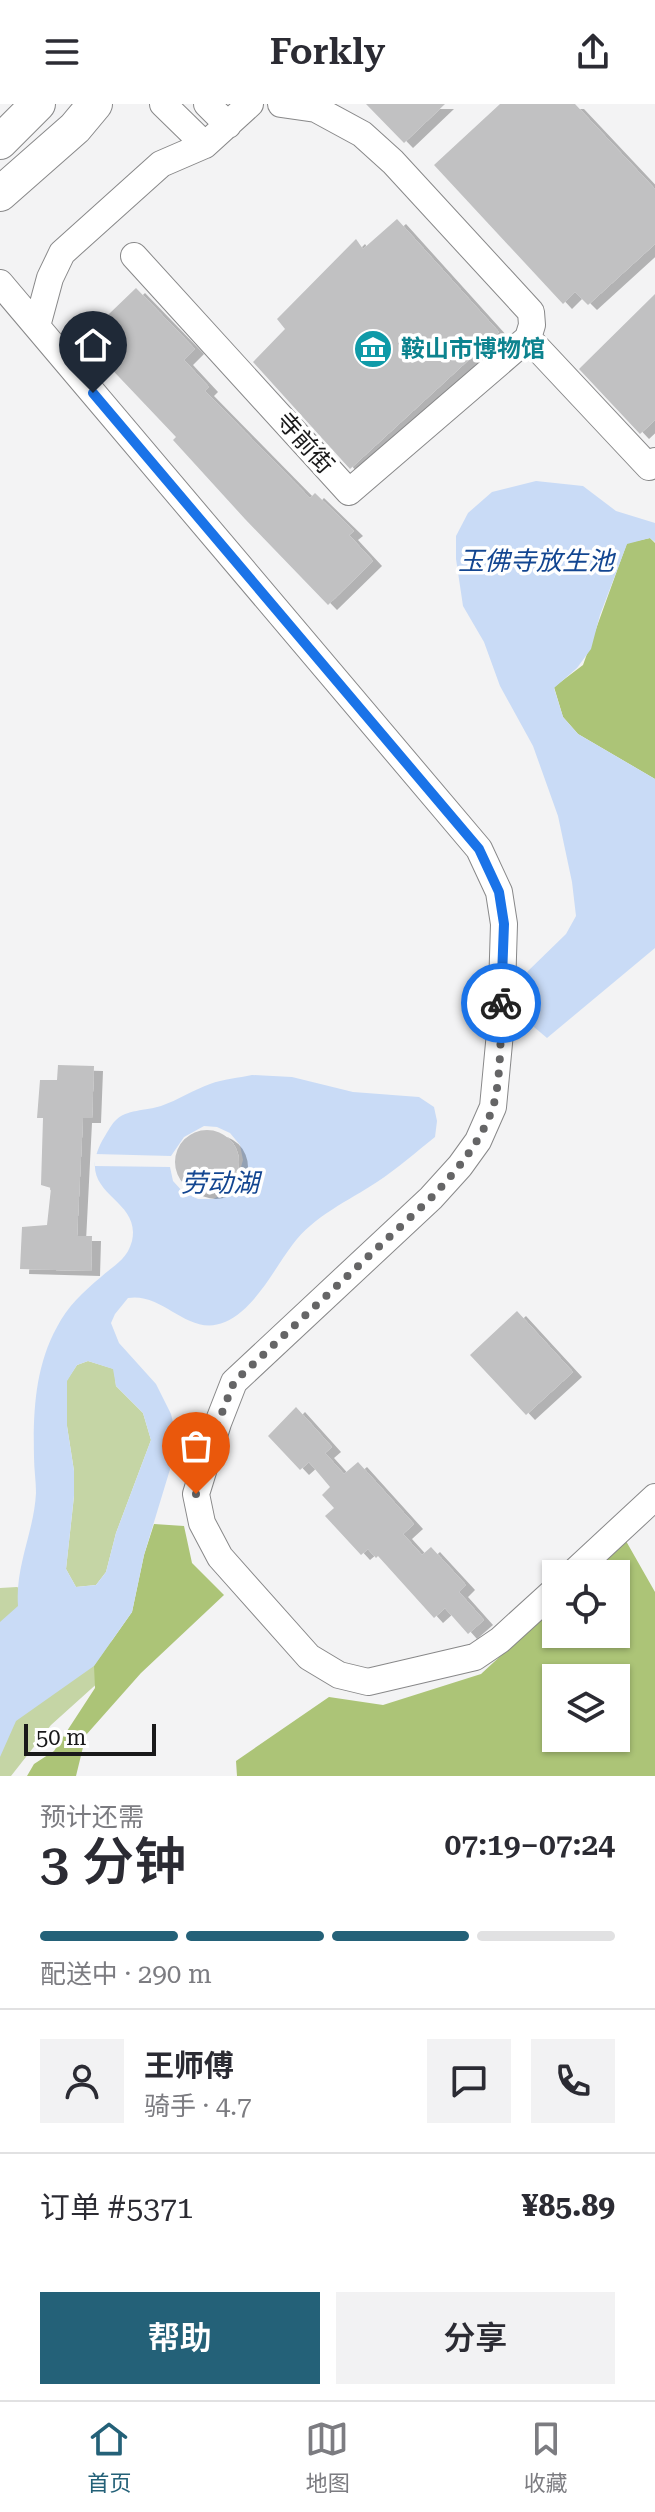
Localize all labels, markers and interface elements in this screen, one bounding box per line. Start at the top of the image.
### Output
icon: menu [40,30,84,74]
icon: share [571,30,615,74]
text: Forkly [270,31,385,73]
pin [59,311,127,393]
icon: home [71,323,115,367]
museum icon: 鞍山市博物馆 [352,328,394,370]
place label: 鞍山市博物馆 [401,335,545,363]
street label: 寺前街 [271,407,339,479]
water label: 玉佛寺放生池 [458,546,617,576]
courier [461,963,541,1043]
icon: bike [479,981,523,1025]
water label: 劳动湖 [181,1168,263,1198]
pin [162,1412,230,1494]
icon: bag [174,1424,218,1468]
map controls [542,1560,630,1752]
button: locate [542,1560,630,1648]
button: layers [542,1664,630,1752]
scale bar [24,1720,156,1756]
text: 50 m [36,1725,86,1750]
text: 预计还需 [40,1802,144,1832]
text: 07:19–07:24 [445,1827,615,1862]
text: 3 分钟 [40,1832,186,1893]
text: 配送中 · 290 m [40,1959,212,1989]
button: person [40,2039,124,2123]
button: chat [427,2039,511,2123]
button: phone [531,2039,615,2123]
text: 王师傅 [144,2048,234,2083]
text: 骑手 · 4.7 [144,2091,252,2121]
text: ¥85.89 [522,2188,615,2223]
text: 订单 #5371 [40,2190,194,2225]
button: 帮助 [40,2292,320,2384]
button: 分享 [336,2292,615,2384]
tab: 首页 [87,2417,131,2497]
tab: 地图 [305,2417,350,2497]
tab: 收藏 [524,2417,568,2497]

